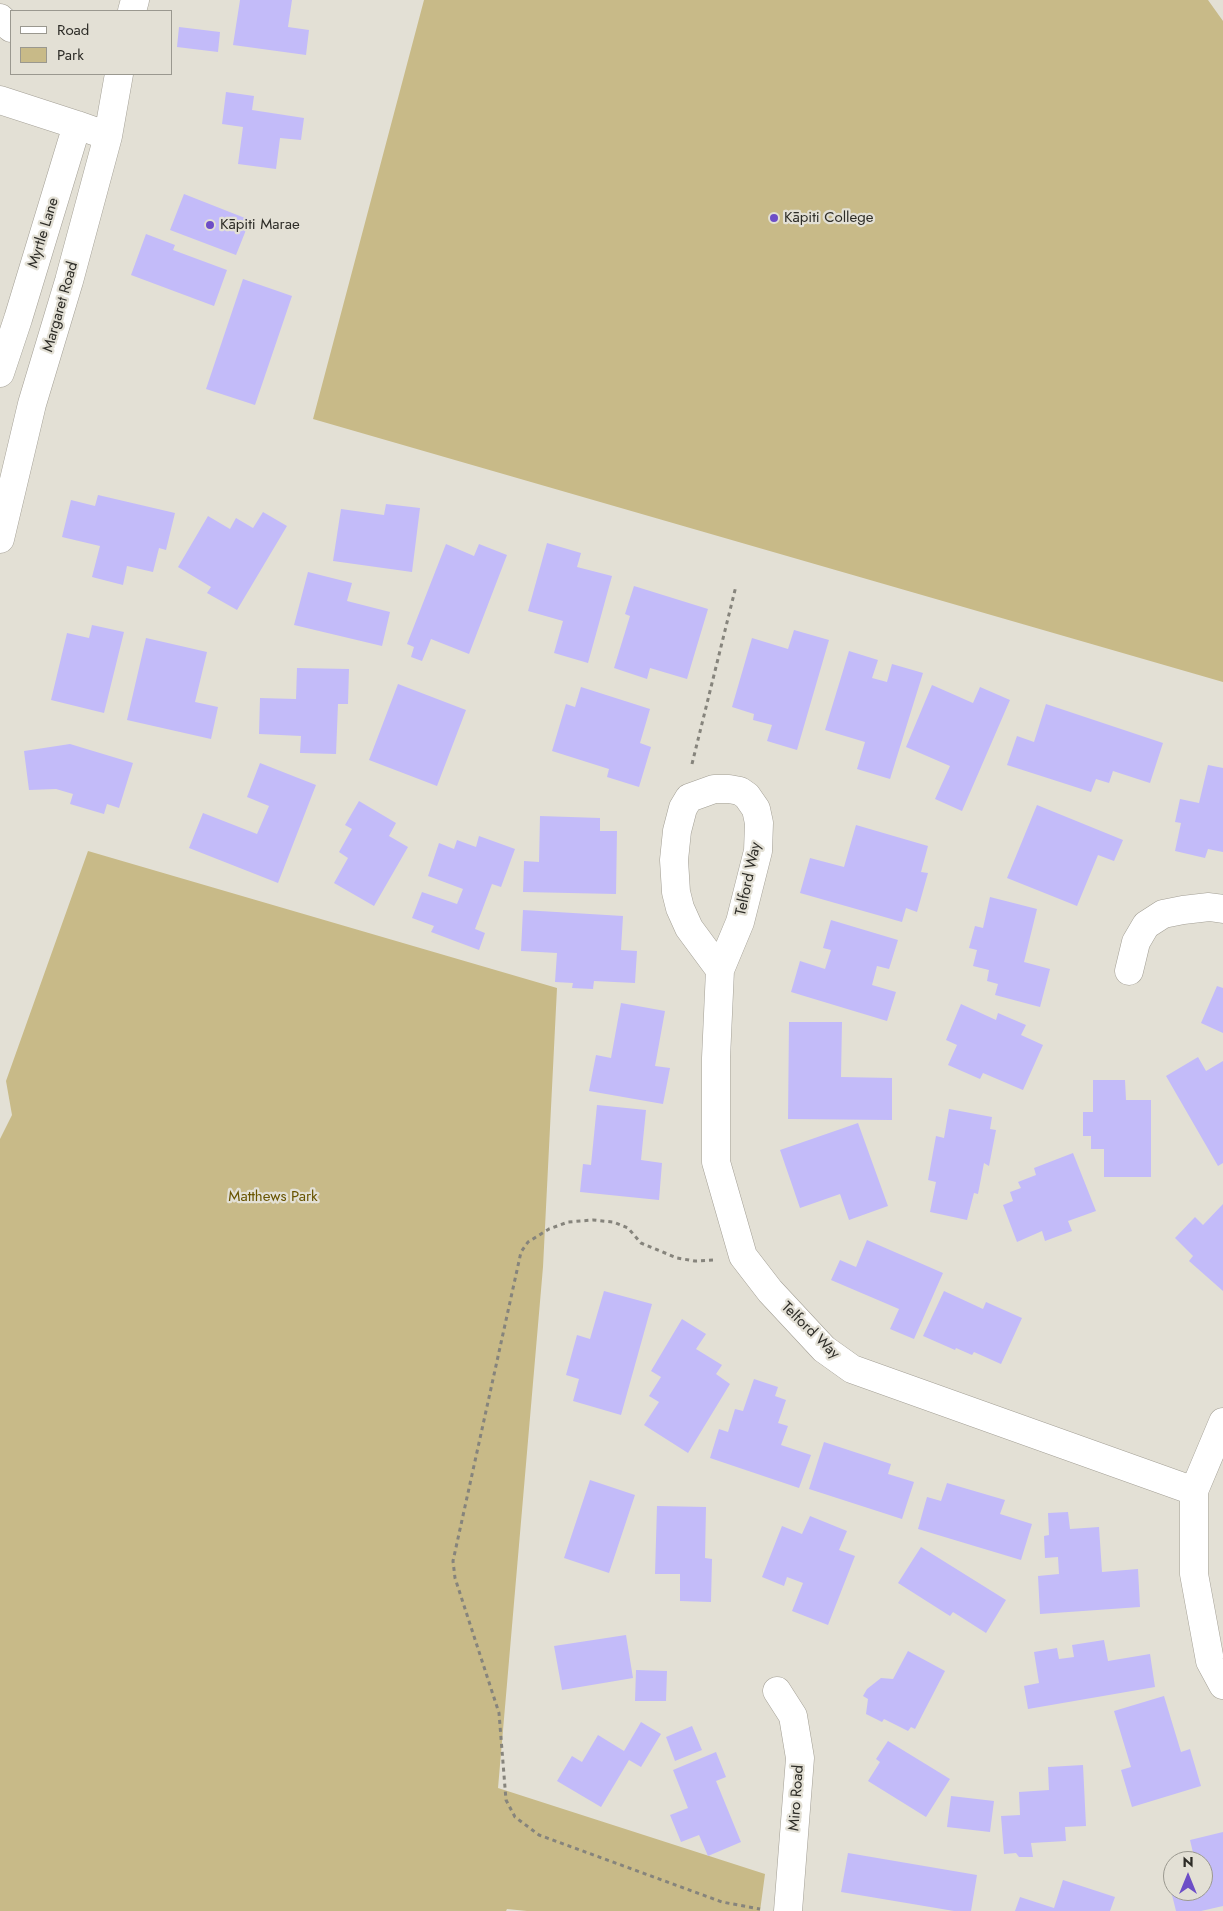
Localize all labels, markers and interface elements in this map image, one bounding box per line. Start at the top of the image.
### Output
legend [10,10,172,75]
text: Road [57,19,89,41]
text: Park [57,44,84,66]
street label: Myrtle Lane [25,196,63,270]
place label: Kāpiti College [784,209,874,227]
marker: Kāpiti College [768,212,780,224]
place label: Kāpiti Marae [220,216,300,234]
marker: Kāpiti Marae [204,219,216,231]
street label: Margaret Road [40,260,82,354]
street label: Telford Way [732,841,766,917]
park label: Matthews Park [228,1188,318,1206]
street label: Telford Way [777,1299,843,1363]
street label: Miro Road [786,1764,808,1832]
north arrow [1163,1851,1213,1901]
text: N [1182,1852,1194,1872]

